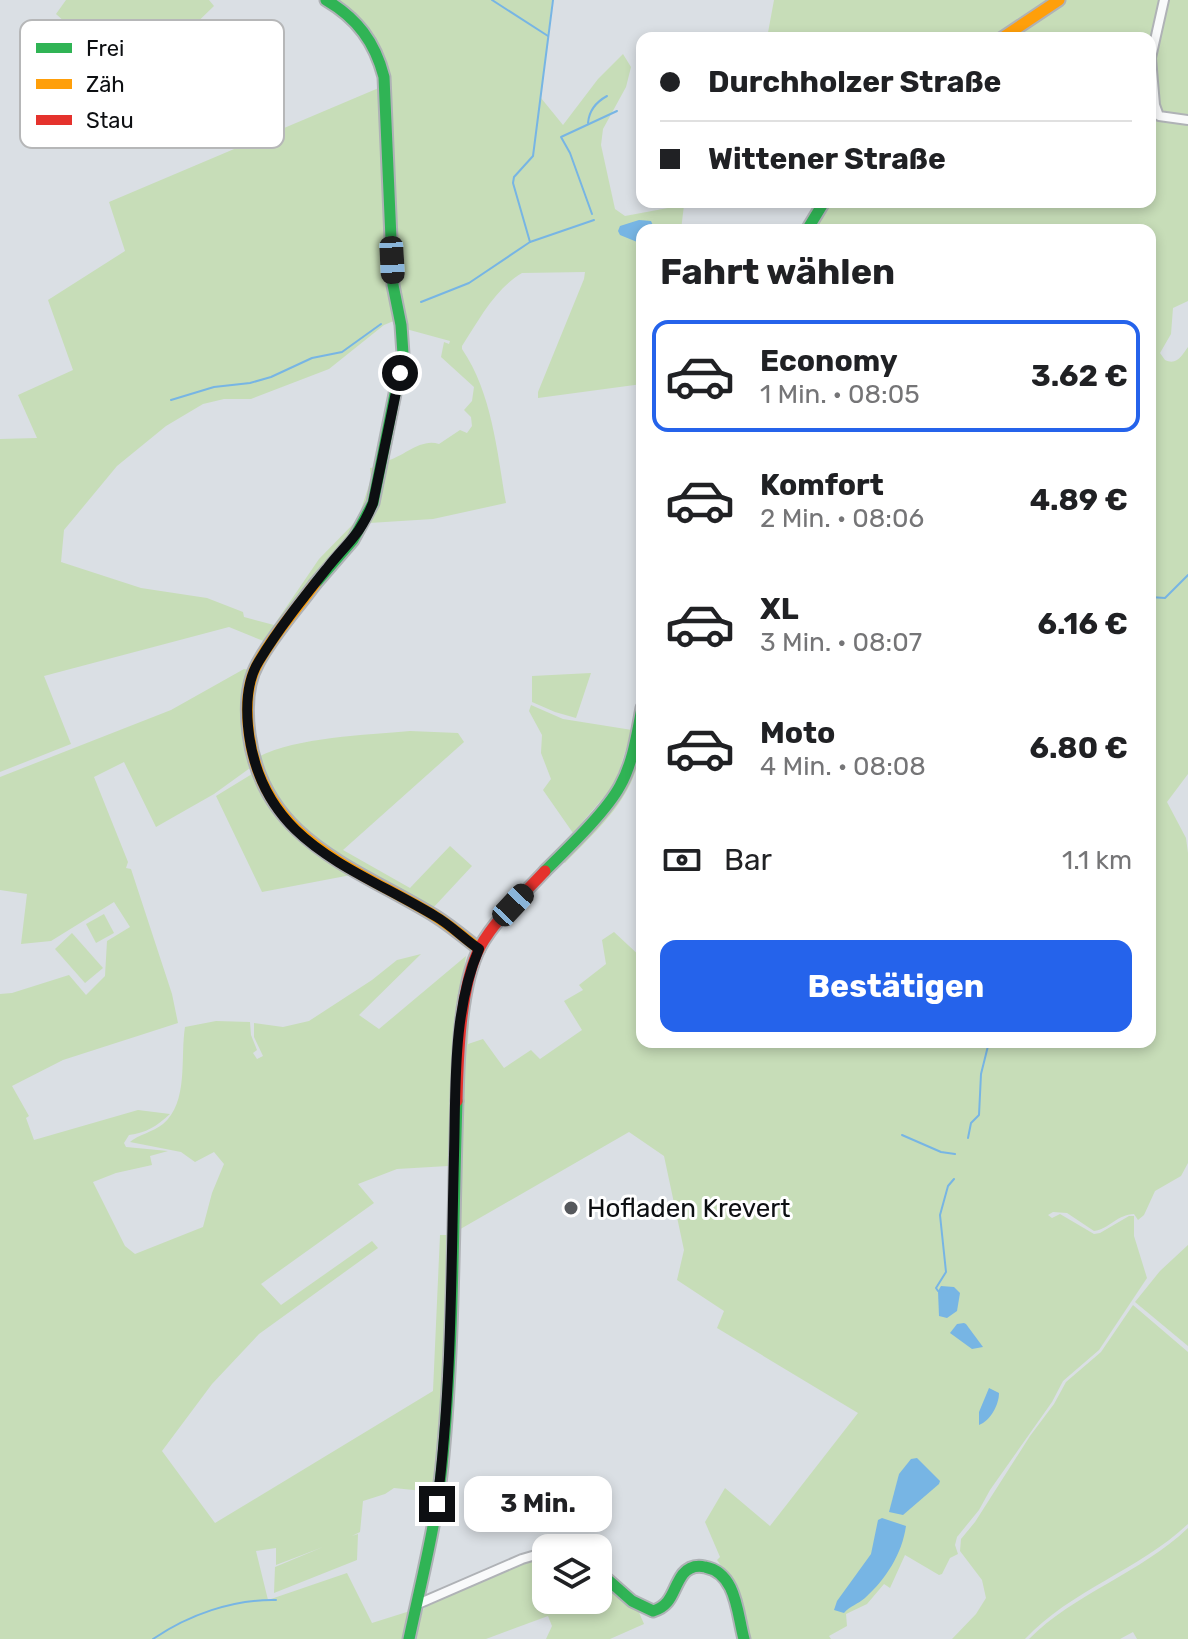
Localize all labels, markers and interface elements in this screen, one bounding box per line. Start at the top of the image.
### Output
legend [20,20,284,148]
text: Frei [86,35,124,62]
text: Durchholzer Straße [708,64,1001,100]
text: Zäh [86,71,125,98]
text: Stau [86,107,134,134]
text: Wittener Straße [708,141,946,177]
car [379,235,405,285]
text: Fahrt wählen [660,250,895,293]
icon: car [664,340,736,412]
text: Economy [760,343,898,379]
route start [382,355,418,391]
text: 3.62 € [1031,358,1128,394]
text: 1 Min. · 08:05 [760,379,920,410]
icon: car [664,464,736,536]
text: Komfort [760,467,884,503]
text: 4.89 € [1030,482,1128,518]
text: 2 Min. · 08:06 [760,503,924,534]
icon: car [664,588,736,660]
text: XL [760,591,799,627]
text: 6.16 € [1038,606,1128,642]
text: 3 Min. · 08:07 [760,627,922,658]
icon: car [664,712,736,784]
text: Moto [760,715,835,751]
text: 6.80 € [1029,730,1128,766]
text: 4 Min. · 08:08 [760,751,926,782]
icon: cash [660,838,704,882]
text: Bar [724,842,772,878]
text: 1.1 km [1062,845,1132,876]
car [488,879,538,931]
button: Bestätigen [660,940,1132,1032]
place label: Hofladen Krevert [587,1193,790,1224]
marker: Hofladen Krevert [562,1199,580,1217]
callout: 3 Min. [465,1476,613,1532]
route end [419,1486,455,1522]
text: 3 Min. [500,1488,576,1519]
map controls [532,1534,612,1614]
button: layers [532,1534,612,1614]

